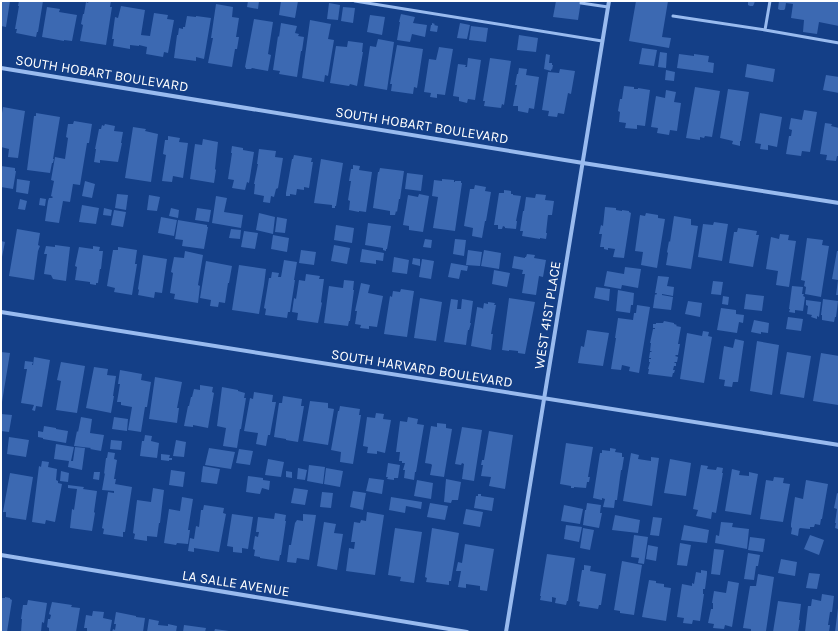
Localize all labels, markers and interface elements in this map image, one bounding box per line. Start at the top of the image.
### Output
street label: SOUTH HOBART BOULEVARD [14,51,190,96]
street label: SOUTH HOBART BOULEVARD [334,103,510,148]
street label: WEST 41ST PLACE [531,260,564,370]
street label: SOUTH HARVARD BOULEVARD [330,346,514,391]
street label: LA SALLE AVENUE [181,567,291,600]

